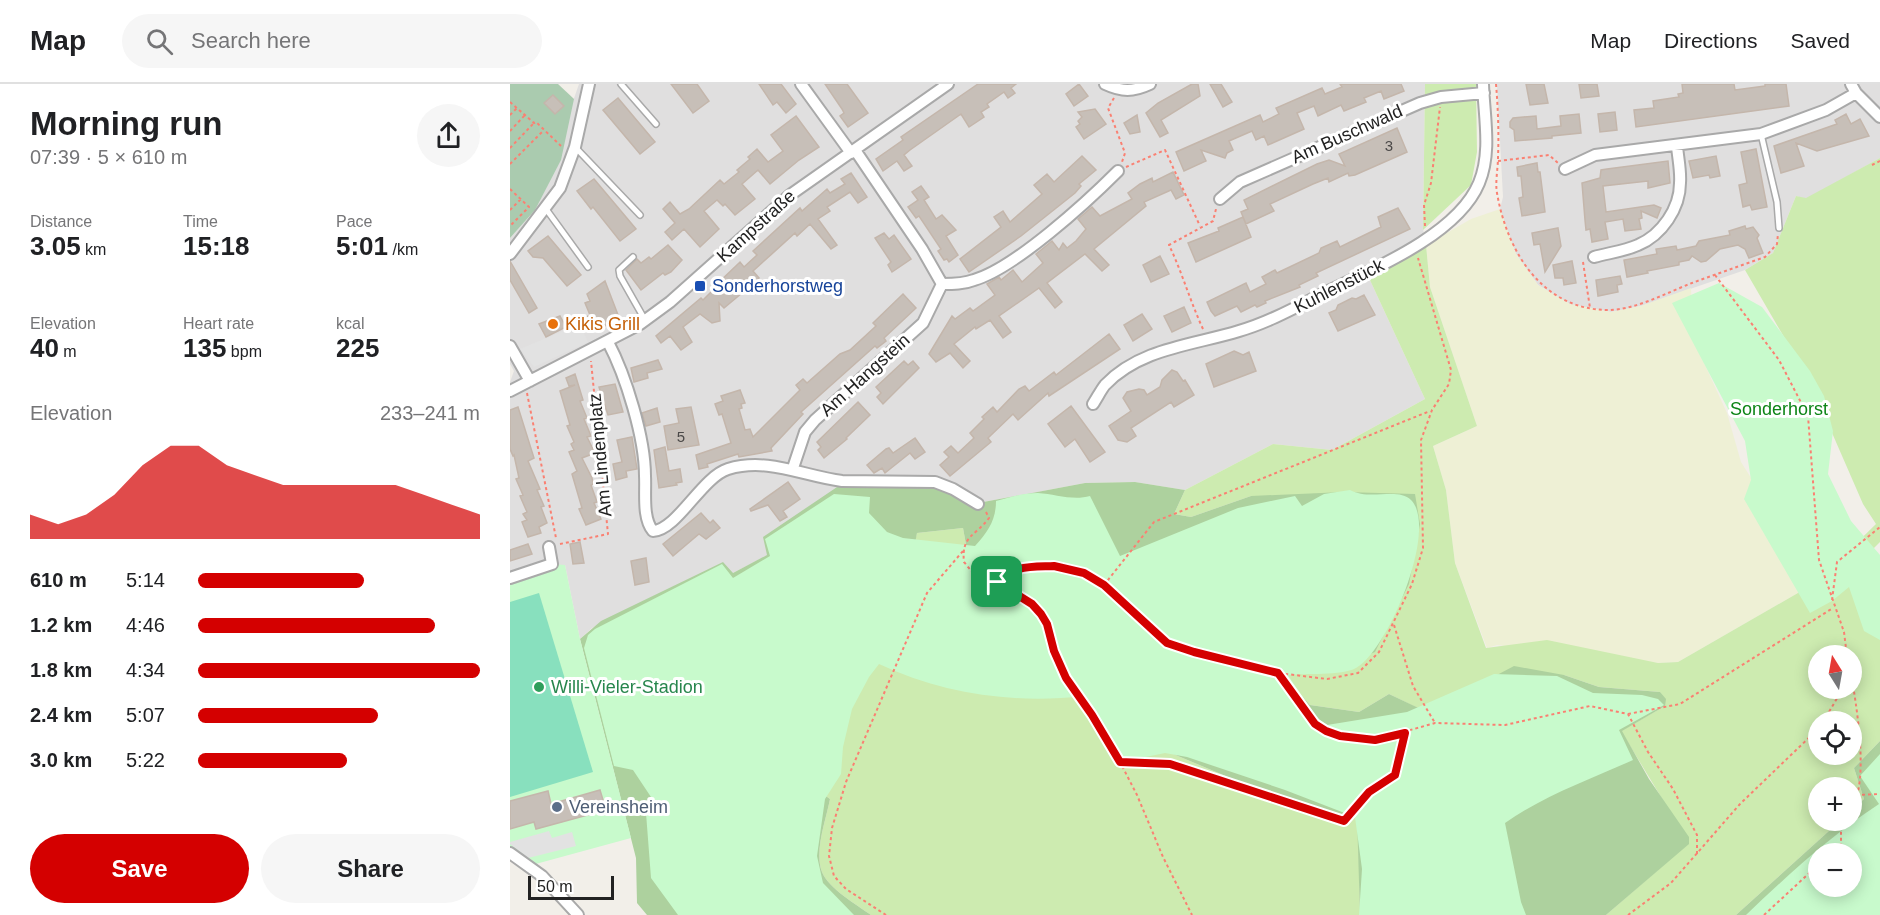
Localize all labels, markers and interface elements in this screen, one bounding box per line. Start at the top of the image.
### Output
search box [122,14,542,68]
text: Map [30,25,86,56]
icon: search [143,25,176,58]
text: Search here [191,28,311,53]
text: Map [1590,29,1631,52]
text: Directions [1664,29,1757,52]
text: Saved [1790,29,1850,52]
street label: Am Buschwald [1289,101,1405,167]
button: share [417,104,480,167]
text: Morning run [30,105,222,142]
house number: 3 [1385,137,1393,154]
text: 07:39 · 5 × 610 m [30,146,187,168]
street label: Kampstraße [713,186,799,266]
text: Distance [30,213,92,230]
text: Time [183,213,218,230]
text: Pace [336,213,372,230]
text: 3.05 [30,231,81,261]
text: 15:18 [183,231,250,261]
text: 5:01 [336,231,388,261]
text: km [81,241,106,258]
text: /km [388,241,418,258]
street label: Kuhlenstück [1291,254,1388,317]
place label: Sonderhorstweg [712,276,843,296]
marker: Sonderhorstweg [693,279,707,293]
place label: Kikis Grill [565,314,640,334]
text: Elevation [30,315,96,332]
text: Heart rate [183,315,254,332]
text: kcal [336,315,364,332]
marker: Kikis Grill [546,317,560,331]
street label: Am Hangstein [816,330,914,420]
text: 40 [30,333,59,363]
text: 135 [183,333,226,363]
text: 225 [336,333,379,363]
text: m [59,343,77,360]
text: bpm [226,343,262,360]
street label: Am Lindenplatz [585,392,615,518]
park label: Sonderhorst [1730,399,1828,419]
text: Elevation [30,402,112,424]
text: 233–241 m [380,402,480,424]
house number: 5 [677,428,685,445]
pin [971,556,1022,607]
icon: arrive [980,565,1013,598]
text: 610 m [30,569,87,591]
text: 5:14 [126,569,165,591]
text: 1.2 km [30,614,92,636]
text: 4:46 [126,614,165,636]
north arrow [1808,645,1862,699]
map controls [1808,645,1862,897]
text: 1.8 km [30,659,92,681]
text: 4:34 [126,659,165,681]
place label: Willi-Vieler-Stadion [551,677,703,697]
marker: Willi-Vieler-Stadion [532,680,546,694]
text: 2.4 km [30,704,92,726]
text: 5:07 [126,704,165,726]
button: locate [1808,711,1862,765]
text: 3.0 km [30,749,92,771]
text: 5:22 [126,749,165,771]
button: + [1808,777,1862,831]
place label: Vereinsheim [569,797,668,817]
marker: Vereinsheim [550,800,564,814]
button: Save [30,834,249,903]
button: Share [261,834,480,903]
button: − [1808,843,1862,897]
scale bar [528,873,614,900]
text: 50 m [537,878,573,895]

